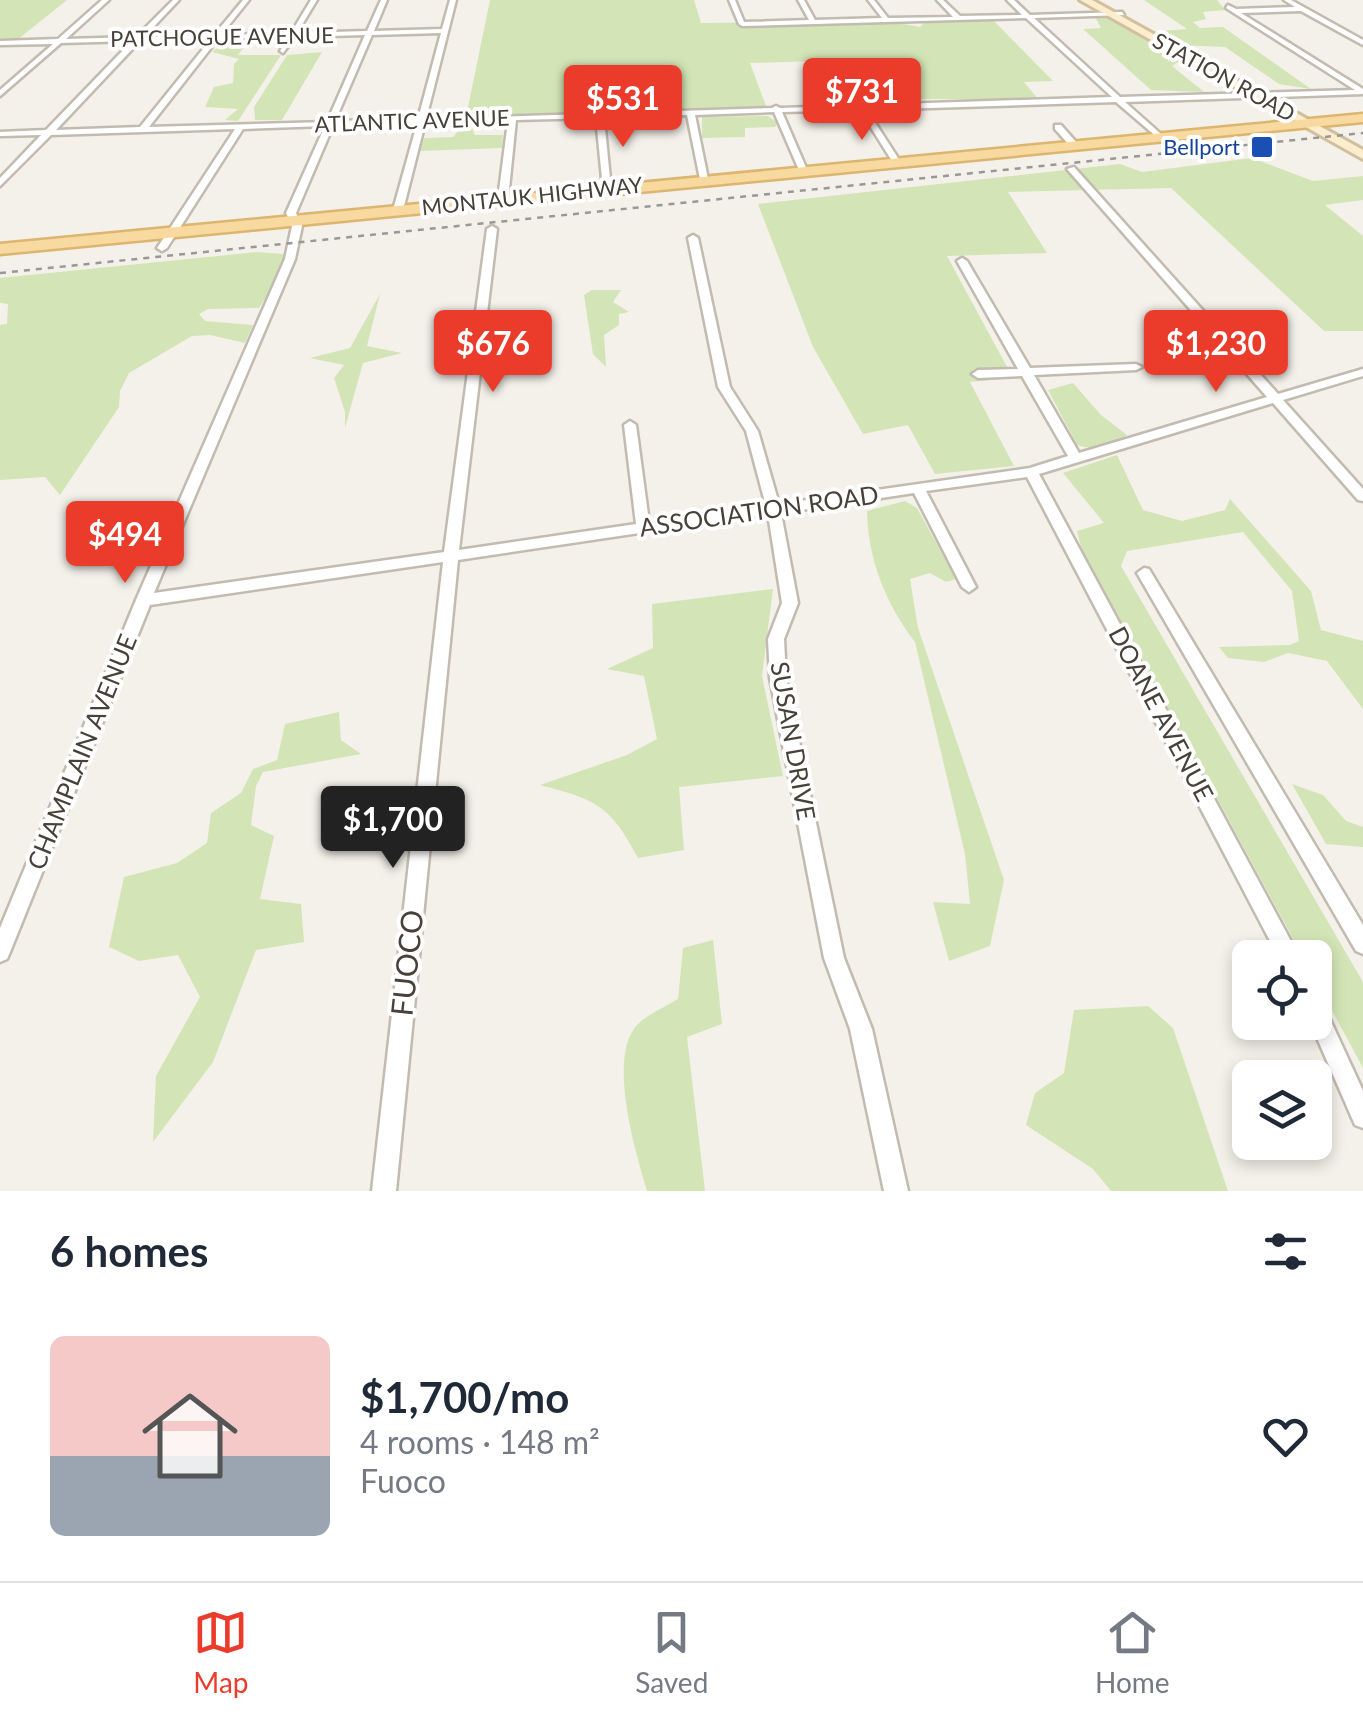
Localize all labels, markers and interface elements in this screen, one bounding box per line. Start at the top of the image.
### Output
street label: PATCHOGUE AVENUE [110,21,334,52]
street label: STATION ROAD [1148,26,1300,127]
pin: $731 [803,58,921,143]
pin: $531 [564,65,682,150]
text: $731 [825,71,899,110]
text: $531 [586,78,660,117]
street label: ATLANTIC AVENUE [314,104,510,137]
place label: Bellport [1163,133,1240,160]
marker: Bellport [1249,134,1275,160]
street label: MONTAUK HIGHWAY [420,170,644,221]
pin: $676 [434,310,552,395]
pin: $1,230 [1135,310,1297,395]
text: $676 [456,323,530,362]
text: $1,230 [1166,323,1266,362]
street label: ASSOCIATION ROAD [637,478,880,542]
pin: $494 [66,501,184,586]
text: $494 [88,514,162,553]
street label: DOANE AVENUE [1103,621,1221,806]
street label: CHAMPLAIN AVENUE [20,630,142,874]
street label: SUSAN DRIVE [765,659,823,823]
pin: $1,700 [312,786,474,871]
text: $1,700 [343,799,443,838]
street label: FUOCO [383,908,429,1018]
map controls [1232,940,1332,1160]
button: locate [1232,940,1332,1040]
button: layers [1232,1060,1332,1160]
icon: filters [1258,1224,1313,1279]
text: 6 homes [50,1226,208,1276]
text: $1,700/mo [360,1372,569,1422]
icon: home [130,1376,250,1496]
icon: heart [1258,1409,1313,1464]
text: 4 rooms · 148 m² [360,1422,600,1461]
text: Fuoco [360,1461,446,1500]
tab: Map [193,1605,249,1699]
tab: Saved [635,1605,708,1699]
tab: Home [1095,1605,1170,1699]

